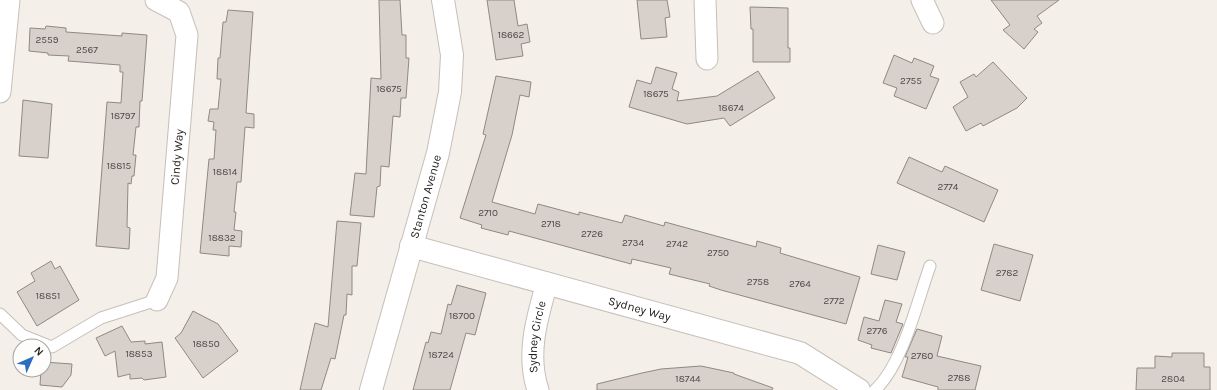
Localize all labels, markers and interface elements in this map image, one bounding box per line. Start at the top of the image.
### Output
house number: 18662 [498,29,525,41]
house number: 2559 [36,34,59,46]
house number: 2567 [76,44,98,56]
house number: 2755 [900,75,922,87]
house number: 18675 [376,83,402,95]
house number: 18675 [643,88,669,100]
house number: 18674 [718,102,744,114]
house number: 18797 [111,110,136,122]
street label: Cindy Way [168,128,186,186]
street label: Stanton Avenue [407,153,444,240]
house number: 18815 [107,160,132,172]
house number: 18814 [213,166,238,178]
house number: 2774 [938,181,959,193]
house number: 2710 [478,207,498,219]
house number: 2718 [541,218,561,230]
house number: 2726 [581,228,603,240]
house number: 18832 [208,232,236,244]
house number: 2734 [622,237,644,249]
house number: 2742 [666,238,688,250]
house number: 2750 [707,247,729,259]
house number: 2782 [996,267,1018,279]
house number: 2758 [747,276,769,288]
house number: 2764 [789,278,811,290]
house number: 18851 [36,290,60,302]
street label: Sydney Way [607,294,673,324]
house number: 2772 [824,295,845,307]
street label: Sydney Circle [526,299,549,374]
house number: 18700 [449,310,475,322]
house number: 2776 [867,325,888,337]
north arrow [12,338,52,378]
house number: 18850 [192,338,220,350]
text: N [31,344,46,359]
house number: 18853 [125,348,153,360]
house number: 18724 [428,349,454,361]
house number: 2780 [911,350,933,362]
house number: 2788 [948,372,970,384]
house number: 18744 [675,373,701,385]
house number: 2804 [1161,373,1185,385]

